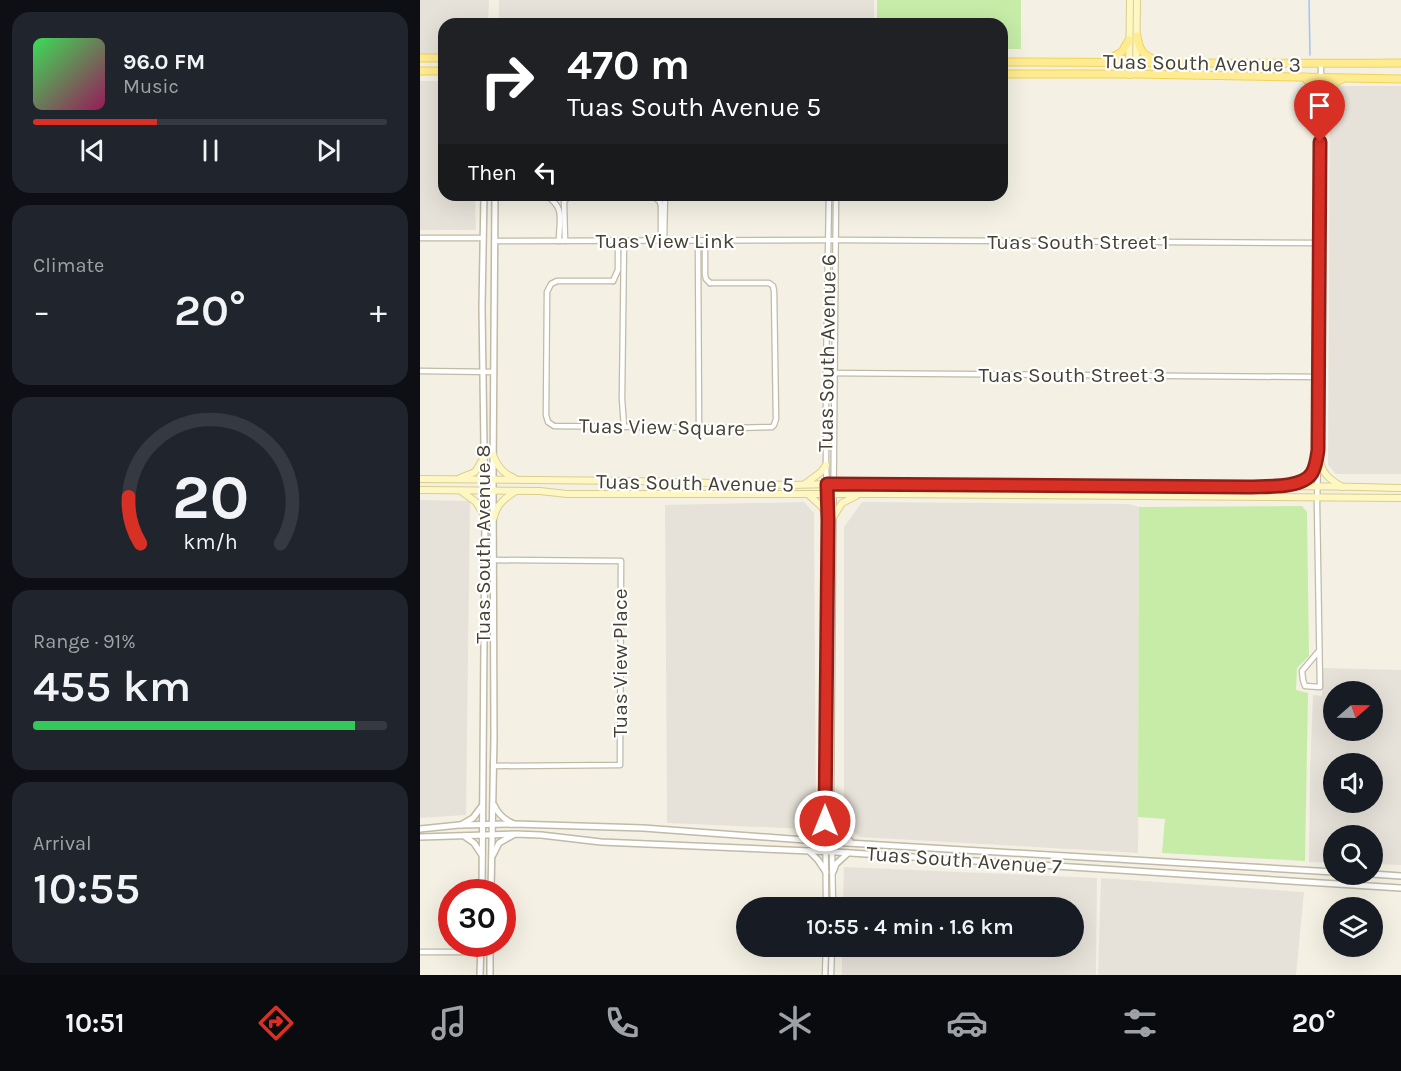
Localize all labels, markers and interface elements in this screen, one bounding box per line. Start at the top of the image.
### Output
text: 470 m [567,40,690,90]
icon: right [468,42,546,120]
text: 96.0 FM [123,49,205,75]
street label: Tuas South Avenue 3 [1103,49,1301,77]
text: Music [123,75,179,98]
pin [1294,80,1345,142]
icon: arrive [1303,89,1336,122]
text: Tuas South Avenue 5 [567,91,821,123]
icon: previous [76,134,109,167]
icon: pause [194,134,227,167]
icon: next [312,134,345,167]
icon: left [529,156,562,189]
text: Then [468,160,517,186]
street label: Tuas View Link [596,229,735,253]
street label: Tuas South Street 1 [987,230,1169,254]
text: Climate [33,254,104,277]
street label: Tuas South Avenue 6 [813,254,841,452]
text: 20° [174,284,246,336]
text: − [33,292,50,330]
text: + [370,292,387,330]
street label: Tuas South Street 3 [979,363,1165,387]
street label: Tuas View Square [579,414,745,440]
street label: Tuas South Avenue 8 [471,445,495,643]
text: 20 [171,462,249,535]
street label: Tuas South Avenue 5 [596,469,794,497]
text: km/h [183,530,237,555]
street label: Tuas View Place [608,588,632,738]
text: Range · 91% [33,630,136,653]
text: 455 km [33,660,191,712]
north arrow [1323,681,1383,741]
map controls [1323,681,1383,957]
button: sound [1323,753,1383,813]
position arrow [793,789,857,853]
button: search [1323,825,1383,885]
text: Arrival [33,832,92,855]
street label: Tuas South Avenue 7 [866,841,1063,879]
text: 10:55 [33,862,140,914]
speed limit sign: 30 [438,879,516,957]
button: layers [1323,897,1383,957]
text: 10:55 · 4 min · 1.6 km [806,914,1014,940]
icon: directions [255,1002,297,1044]
icon: music [428,1002,470,1044]
icon: phone [601,1002,643,1044]
icon: climate [774,1002,816,1044]
icon: car [946,1002,988,1044]
icon: filters [1119,1002,1161,1044]
text: 10:51 [65,1007,125,1039]
text: 20° [1292,1007,1336,1039]

